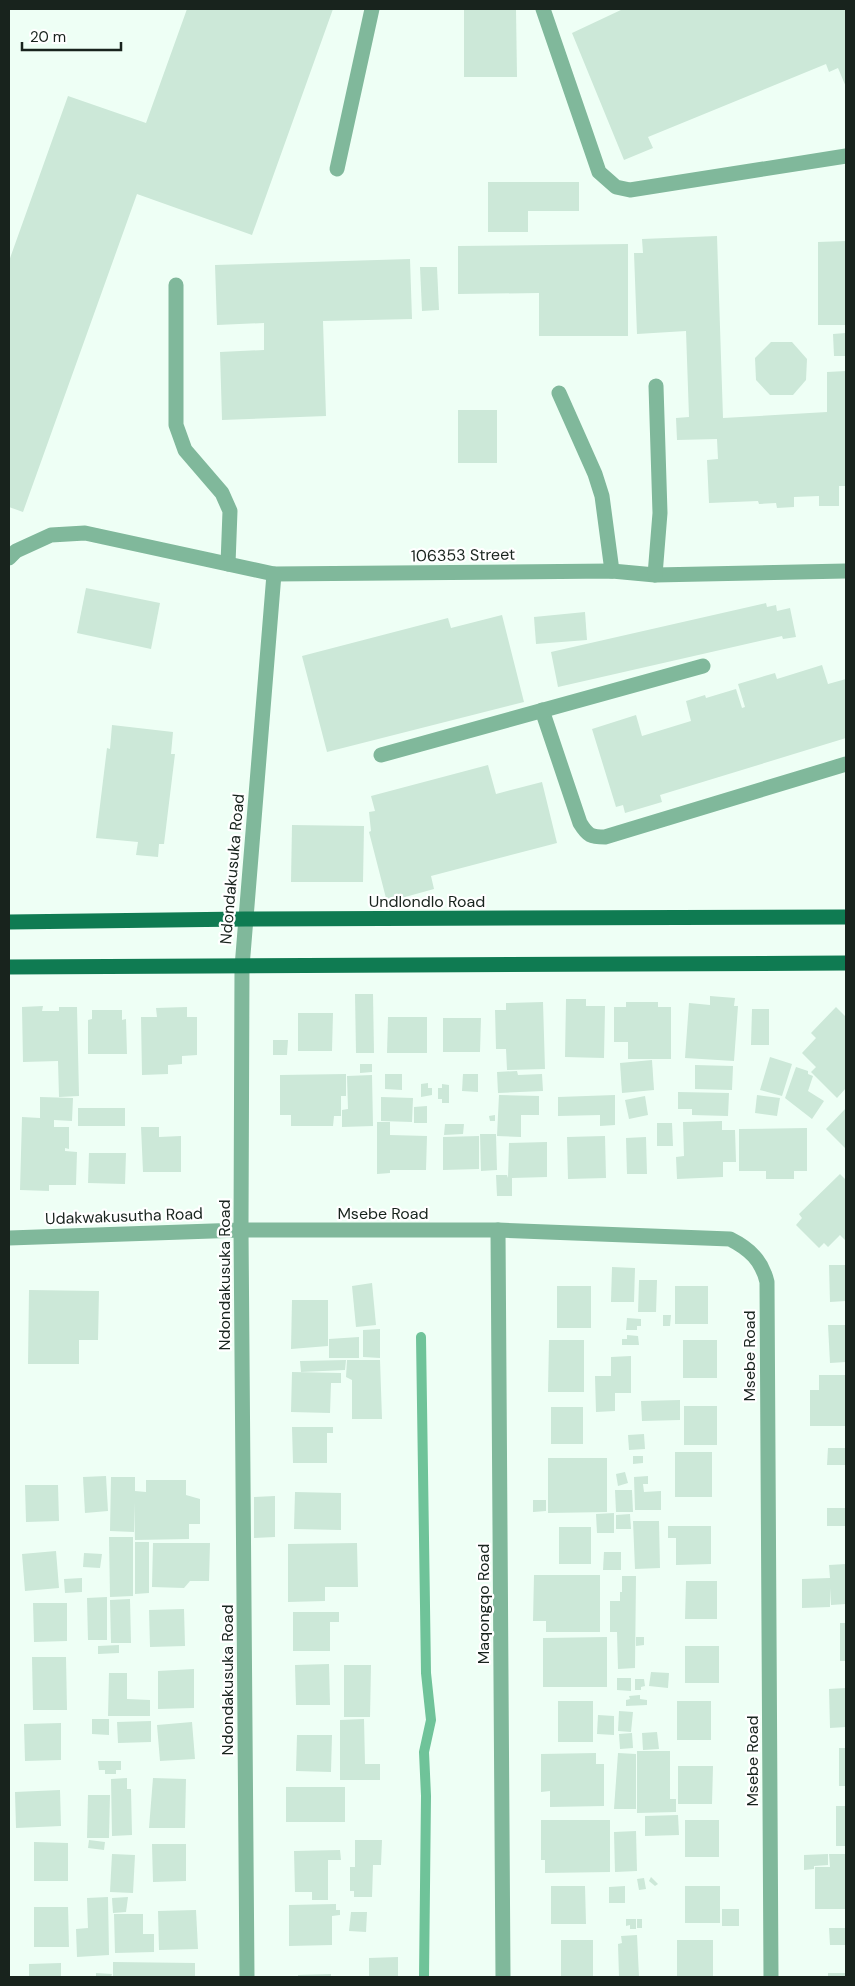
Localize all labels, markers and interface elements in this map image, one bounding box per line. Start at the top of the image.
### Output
scale bar [22,20,121,52]
text: 20 m [30,27,66,47]
street label: 106353 Street [411,544,515,566]
street label: Ndondakusuka Road [215,793,249,945]
street label: Undlondlo Road [369,891,485,912]
street label: Ndondakusuka Road [214,1199,235,1351]
street label: Udakwakusutha Road [45,1203,203,1229]
street label: Msebe Road [337,1203,429,1224]
street label: Msebe Road [739,1310,760,1402]
street label: Maqongqo Road [473,1544,494,1664]
street label: Ndondakusuka Road [217,1604,238,1756]
street label: Msebe Road [742,1715,763,1807]

